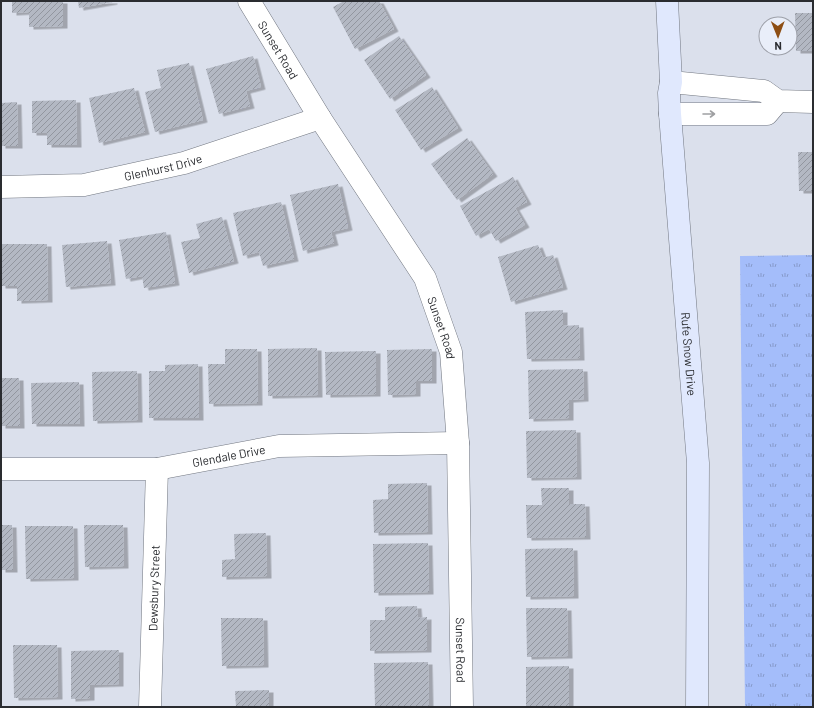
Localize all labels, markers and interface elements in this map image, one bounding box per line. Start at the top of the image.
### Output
north arrow [758,16,798,56]
street label: Sunset Road [256,18,302,81]
text: N [774,40,782,53]
one-way arrow [702,110,715,118]
street label: Glenhurst Drive [123,151,204,183]
street label: Sunset Road [425,295,459,360]
street label: Rufe Snow Drive [679,312,700,396]
street label: Glendale Drive [191,442,266,469]
street label: Dewsbury Street [145,545,162,631]
street label: Sunset Road [454,617,469,683]

